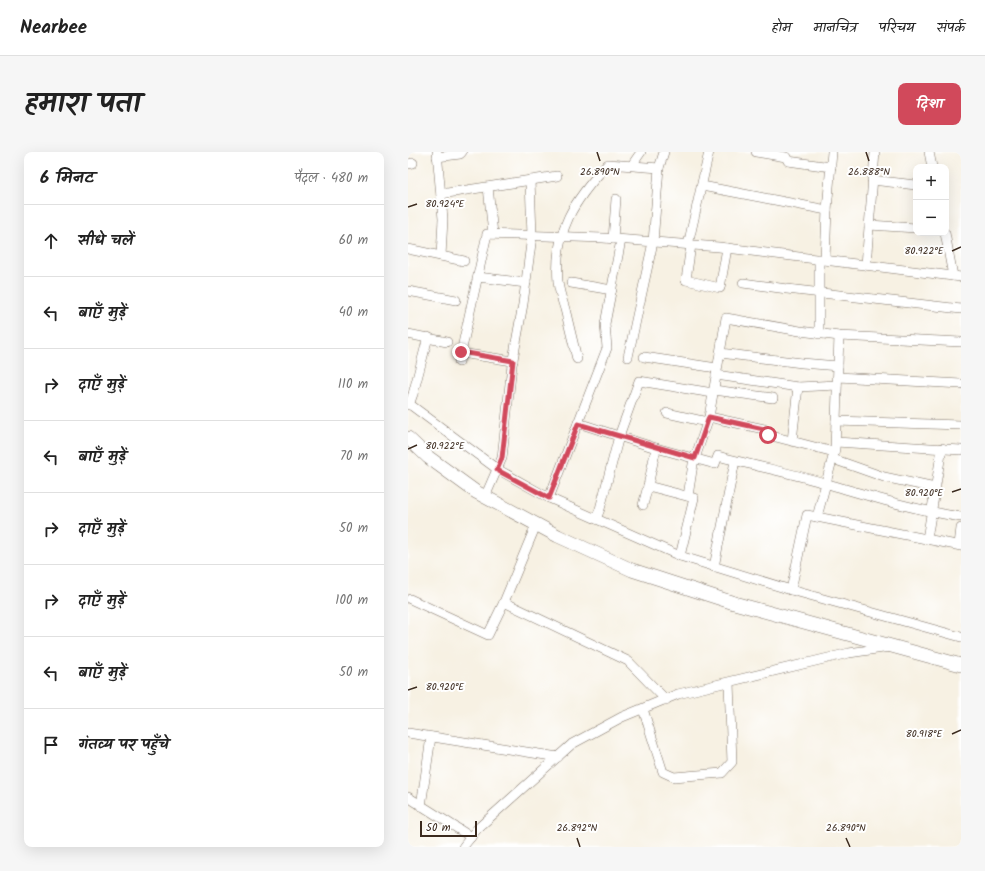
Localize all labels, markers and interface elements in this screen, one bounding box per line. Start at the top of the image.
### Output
text: Nearbee [20,13,87,43]
text: होम [772,17,791,39]
text: मानचित्र [813,17,857,39]
text: परिचय [879,17,915,39]
text: संपर्क [937,17,965,39]
text: हमारा पता [24,82,141,127]
button: दिशा [898,83,961,125]
text: 26.890°N [580,164,620,180]
text: 26.888°N [848,164,890,180]
map controls [913,164,949,236]
button: + [913,164,949,200]
text: 6 मिनट [40,165,94,192]
text: पैदल · 480 m [294,168,368,189]
text: 80.924°E [426,196,466,212]
button: − [913,200,949,236]
text: सीधे चलें [78,229,133,253]
icon: ahead [40,230,62,252]
text: 60 m [339,230,368,251]
text: 80.922°E [904,243,945,259]
text: बाएँ मुड़ें [78,301,126,325]
icon: left [40,302,62,324]
text: 40 m [339,302,368,323]
route end [452,343,470,361]
text: दाएँ मुड़ें [78,373,125,397]
icon: right [40,374,62,396]
text: 110 m [338,374,368,395]
route start [759,426,777,444]
text: 80.922°E [425,438,466,454]
text: बाएँ मुड़ें [78,445,126,469]
icon: left [40,446,62,468]
text: 70 m [340,446,368,467]
text: 80.920°E [905,485,944,501]
text: दाएँ मुड़ें [78,517,125,541]
icon: right [40,518,62,540]
text: 50 m [339,518,368,539]
text: दाएँ मुड़ें [78,589,125,613]
icon: right [40,590,62,612]
text: 100 m [335,590,368,611]
text: बाएँ मुड़ें [78,661,126,685]
icon: left [40,662,62,684]
text: 50 m [339,662,368,683]
text: 80.920°E [426,679,465,695]
text: 80.918°E [906,726,943,742]
text: गंतव्य पर पहुँचे [78,733,169,757]
icon: arrive [40,734,62,756]
scale bar [420,819,477,838]
text: 50 m [426,819,451,837]
text: 26.892°N [557,820,598,836]
text: 26.890°N [826,820,866,836]

